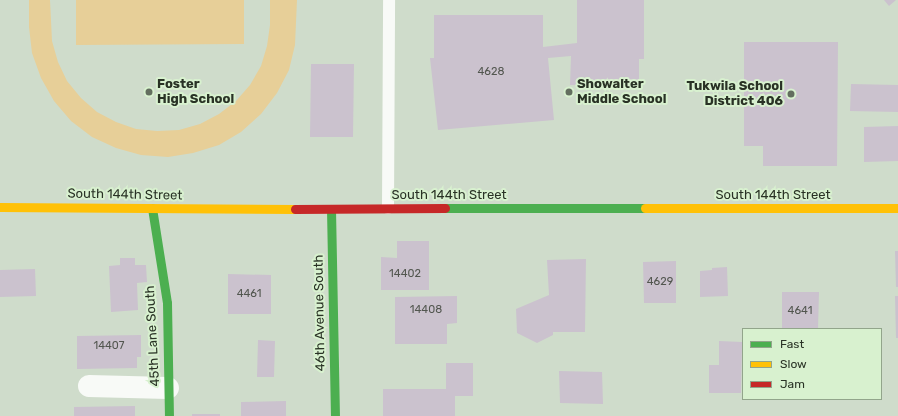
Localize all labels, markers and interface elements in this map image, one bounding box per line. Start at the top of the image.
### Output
house number: 4628 [478,65,504,79]
place label: Foster High School [157,77,234,108]
place label: Showalter Middle School [577,77,666,108]
place label: Tukwila School District 406 [686,79,783,110]
marker: Foster High School [144,87,154,97]
marker: Showalter Middle School [564,87,574,97]
marker: Tukwila School District 406 [786,89,796,99]
street label: South 144th Street [67,186,183,204]
street label: South 144th Street [391,187,507,203]
street label: South 144th Street [715,187,831,203]
street label: 46th Avenue South [311,254,329,372]
house number: 14402 [389,267,421,281]
house number: 4629 [647,275,673,289]
street label: 45th Lane South [143,285,163,387]
house number: 4461 [237,287,261,301]
house number: 14408 [410,303,442,317]
house number: 4641 [788,304,812,318]
legend [742,328,882,400]
text: Fast [780,337,804,351]
house number: 14407 [94,339,124,353]
text: Slow [780,357,807,371]
text: Jam [780,377,805,391]

